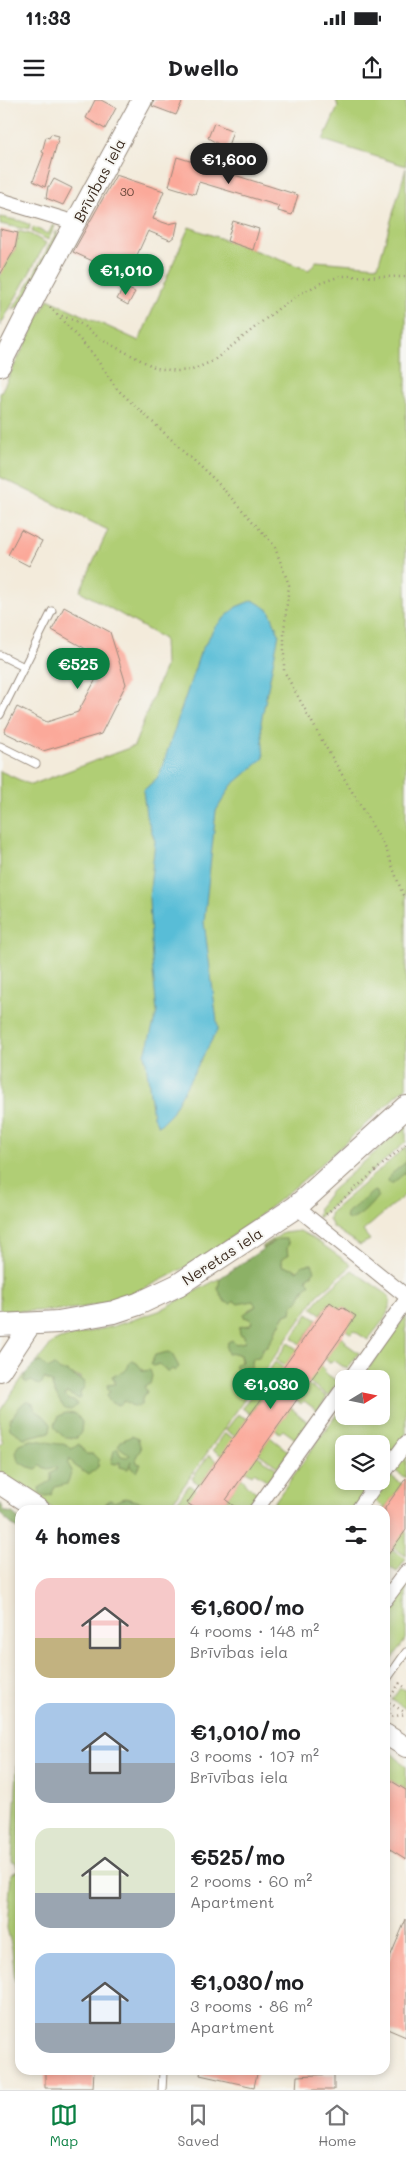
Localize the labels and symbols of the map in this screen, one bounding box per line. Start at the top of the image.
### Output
street label: Brīvības iela [69,135,129,225]
pin: €1,600 [188,142,270,185]
house number: 30 [120,183,135,199]
pin: €1,010 [85,254,167,296]
pin: €525 [48,648,108,690]
street label: Neretas iela [178,1223,266,1289]
pin: €1,030 [230,1368,312,1410]
north arrow [335,1370,390,1425]

